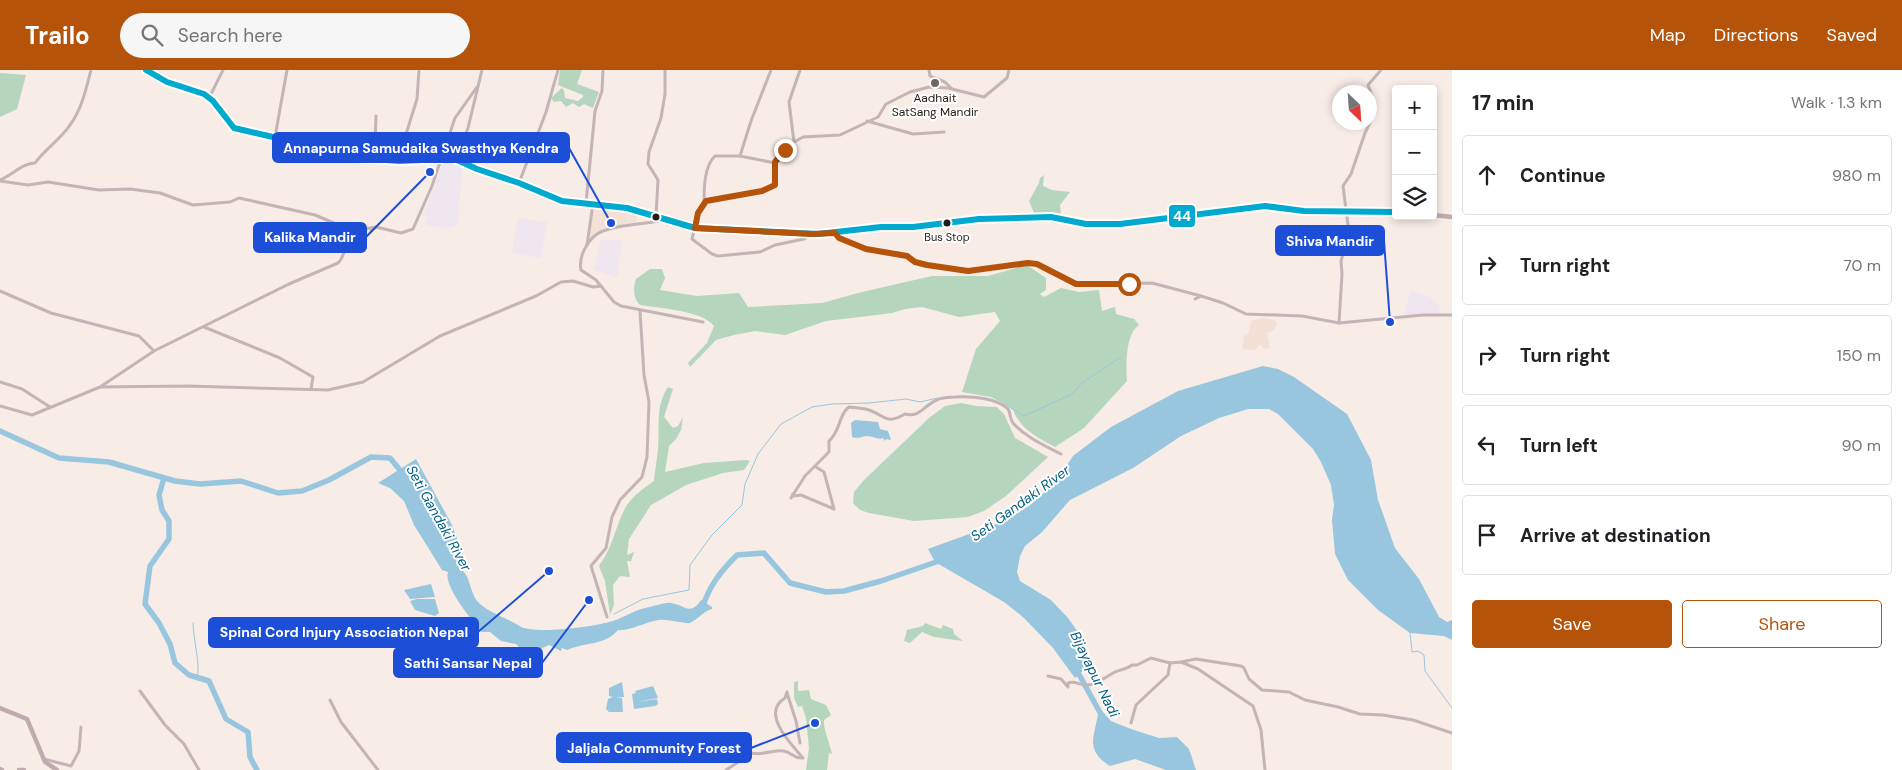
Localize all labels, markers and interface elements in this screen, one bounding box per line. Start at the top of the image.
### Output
search box [120,13,470,58]
text: Trailo [25,20,90,51]
icon: search [138,21,166,49]
text: Search here [178,23,283,48]
text: Map [1650,23,1686,47]
text: Directions [1714,23,1799,47]
text: Saved [1827,23,1877,47]
marker: Aadhait SatSang Mandir [929,77,941,89]
north arrow [1332,85,1377,130]
map controls [1392,85,1437,220]
button: + [1392,85,1437,130]
text: 17 min [1472,89,1534,117]
place label: Aadhait SatSang Mandir [892,90,979,120]
text: Walk · 1.3 km [1791,92,1882,113]
button: − [1392,130,1437,175]
callout: Annapurna Samudaika Swasthya Kendra [273,133,569,162]
text: Annapurna Samudaika Swasthya Kendra [283,139,559,157]
route end [774,139,797,162]
icon: ahead [1473,161,1501,189]
text: Continue [1520,163,1606,188]
text: 980 m [1832,165,1881,186]
button: layers [1392,175,1437,220]
line badge: 44 [1168,204,1196,228]
text: 44 [1173,207,1191,225]
unlabelled marker [651,212,661,222]
marker: Bus Stop [942,218,952,228]
callout: Kalika Mandir [254,223,366,252]
callout: Shiva Mandir [1276,226,1384,255]
text: Kalika Mandir [264,228,356,246]
place label: Bus Stop [924,230,970,244]
text: Shiva Mandir [1286,232,1374,250]
icon: right [1473,251,1501,279]
text: Turn right [1520,253,1610,278]
text: 70 m [1843,255,1881,276]
route start [1118,273,1141,296]
icon: right [1473,341,1501,369]
text: Turn right [1520,343,1610,368]
text: 150 m [1837,345,1881,366]
icon: left [1473,431,1501,459]
text: Turn left [1520,433,1598,458]
text: 90 m [1841,435,1881,456]
water label: Seti Gandaki River [967,460,1074,545]
water label: Seti Gandaki River [402,462,476,575]
icon: arrive [1473,521,1501,549]
text: Arrive at destination [1520,523,1711,548]
button: Save [1472,600,1672,648]
button: Share [1682,600,1882,648]
callout: Spinal Cord Injury Association Nepal [209,618,478,647]
text: Spinal Cord Injury Association Nepal [220,623,468,641]
water label: Bijayapur Nadi [1066,628,1124,721]
callout: Sathi Sansar Nepal [394,648,542,677]
text: Sathi Sansar Nepal [404,654,532,672]
callout: Jaljala Community Forest [557,733,751,762]
text: Jaljala Community Forest [567,739,741,757]

